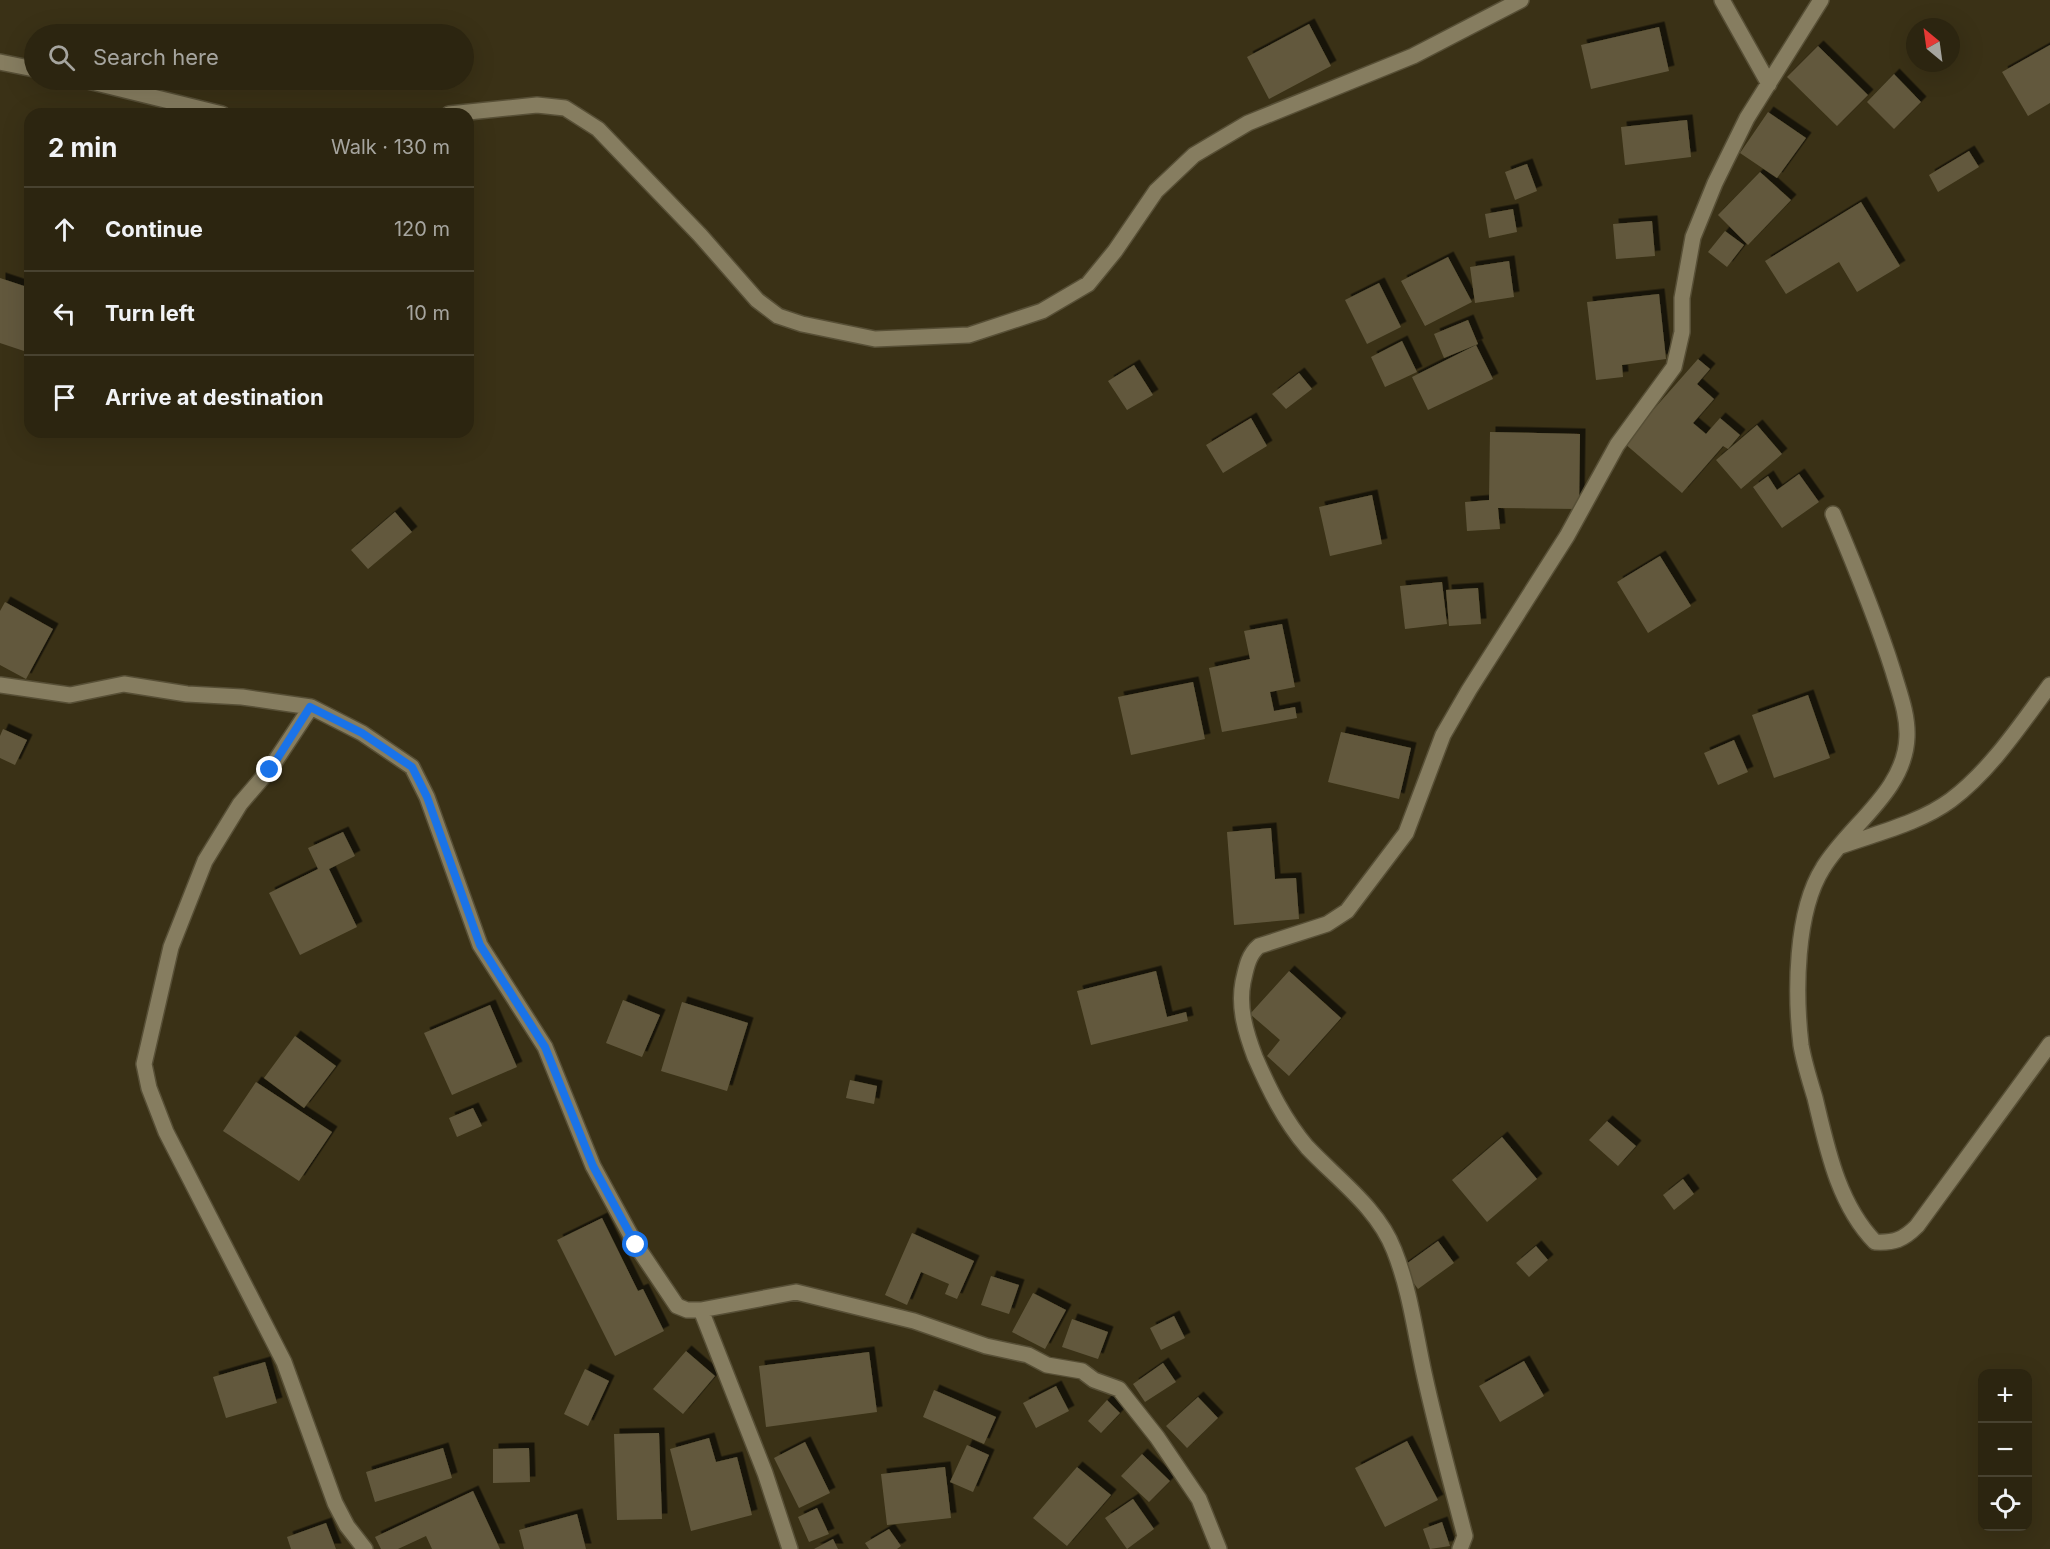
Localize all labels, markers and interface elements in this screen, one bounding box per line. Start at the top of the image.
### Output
north arrow [1906,18,1960,72]
search box [24,24,474,90]
icon: search [45,41,78,74]
text: Search here [93,44,219,70]
text: 2 min [48,132,118,163]
text: Walk · 130 m [331,135,450,159]
icon: ahead [48,213,81,246]
text: Continue [105,216,203,242]
text: 120 m [394,217,450,241]
icon: left [48,297,81,330]
text: Turn left [105,300,195,326]
text: 10 m [406,301,450,325]
icon: arrive [48,381,81,414]
text: Arrive at destination [105,384,324,410]
route end [256,756,282,782]
route start [622,1231,648,1257]
map controls [1978,1369,2032,1531]
button: + [1978,1369,2032,1423]
button: − [1978,1423,2032,1477]
button: locate [1978,1477,2032,1531]

